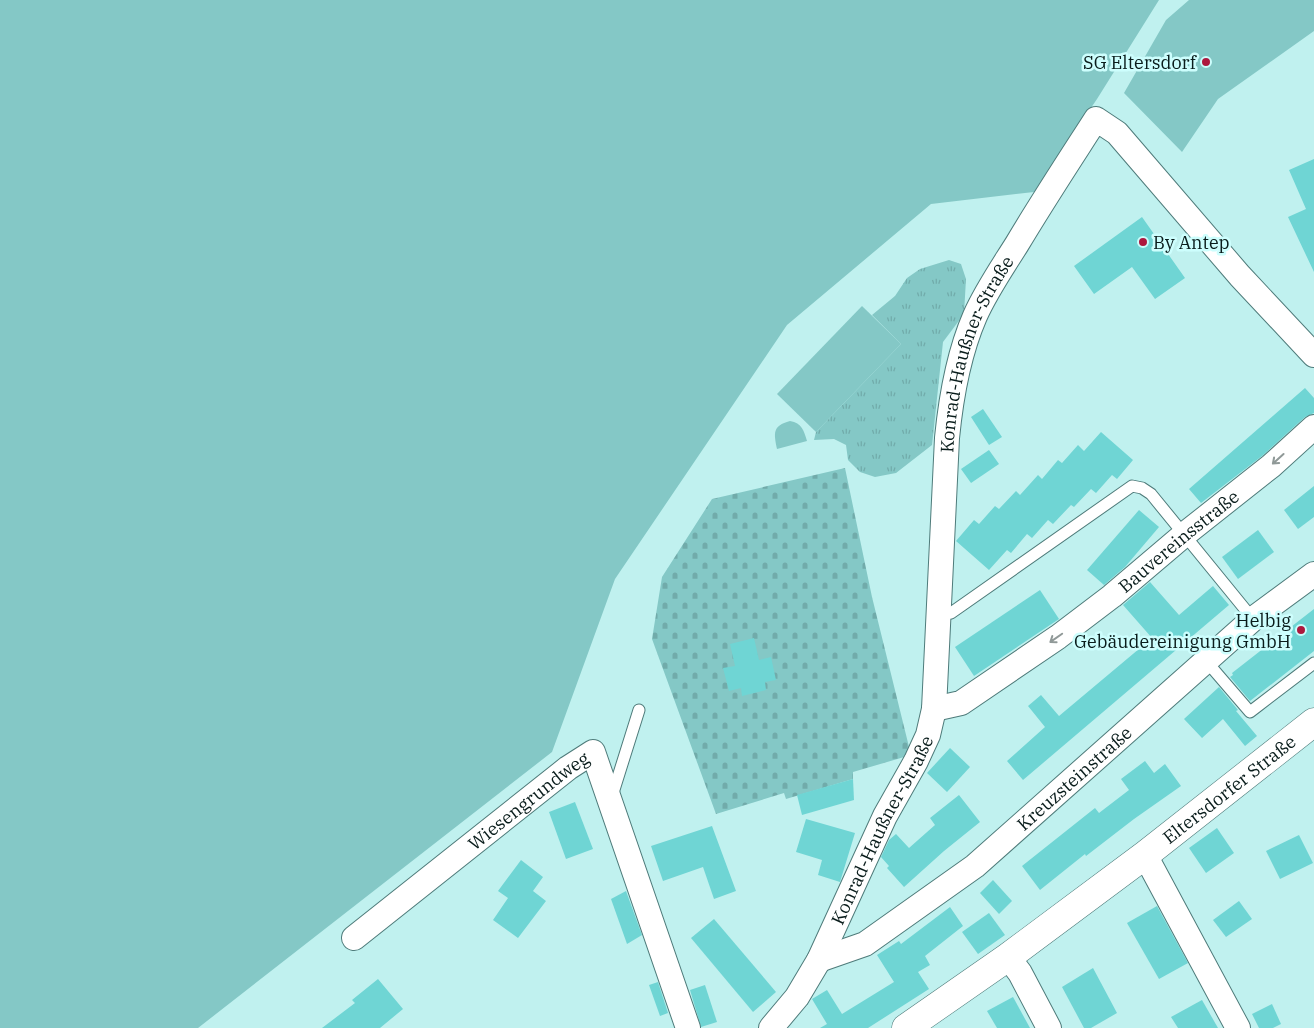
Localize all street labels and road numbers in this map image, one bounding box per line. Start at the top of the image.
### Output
street label: Konrad-Haußner-Straße [935,251,1018,453]
street label: Bauvereinsstraße [1113,485,1243,597]
street label: Kreuzsteinstraße [1012,721,1136,835]
street label: Eltersdorfer Straße [1158,729,1300,848]
street label: Konrad-Haußner-Straße [825,732,938,928]
street label: Wiesengrundweg [463,746,593,855]

